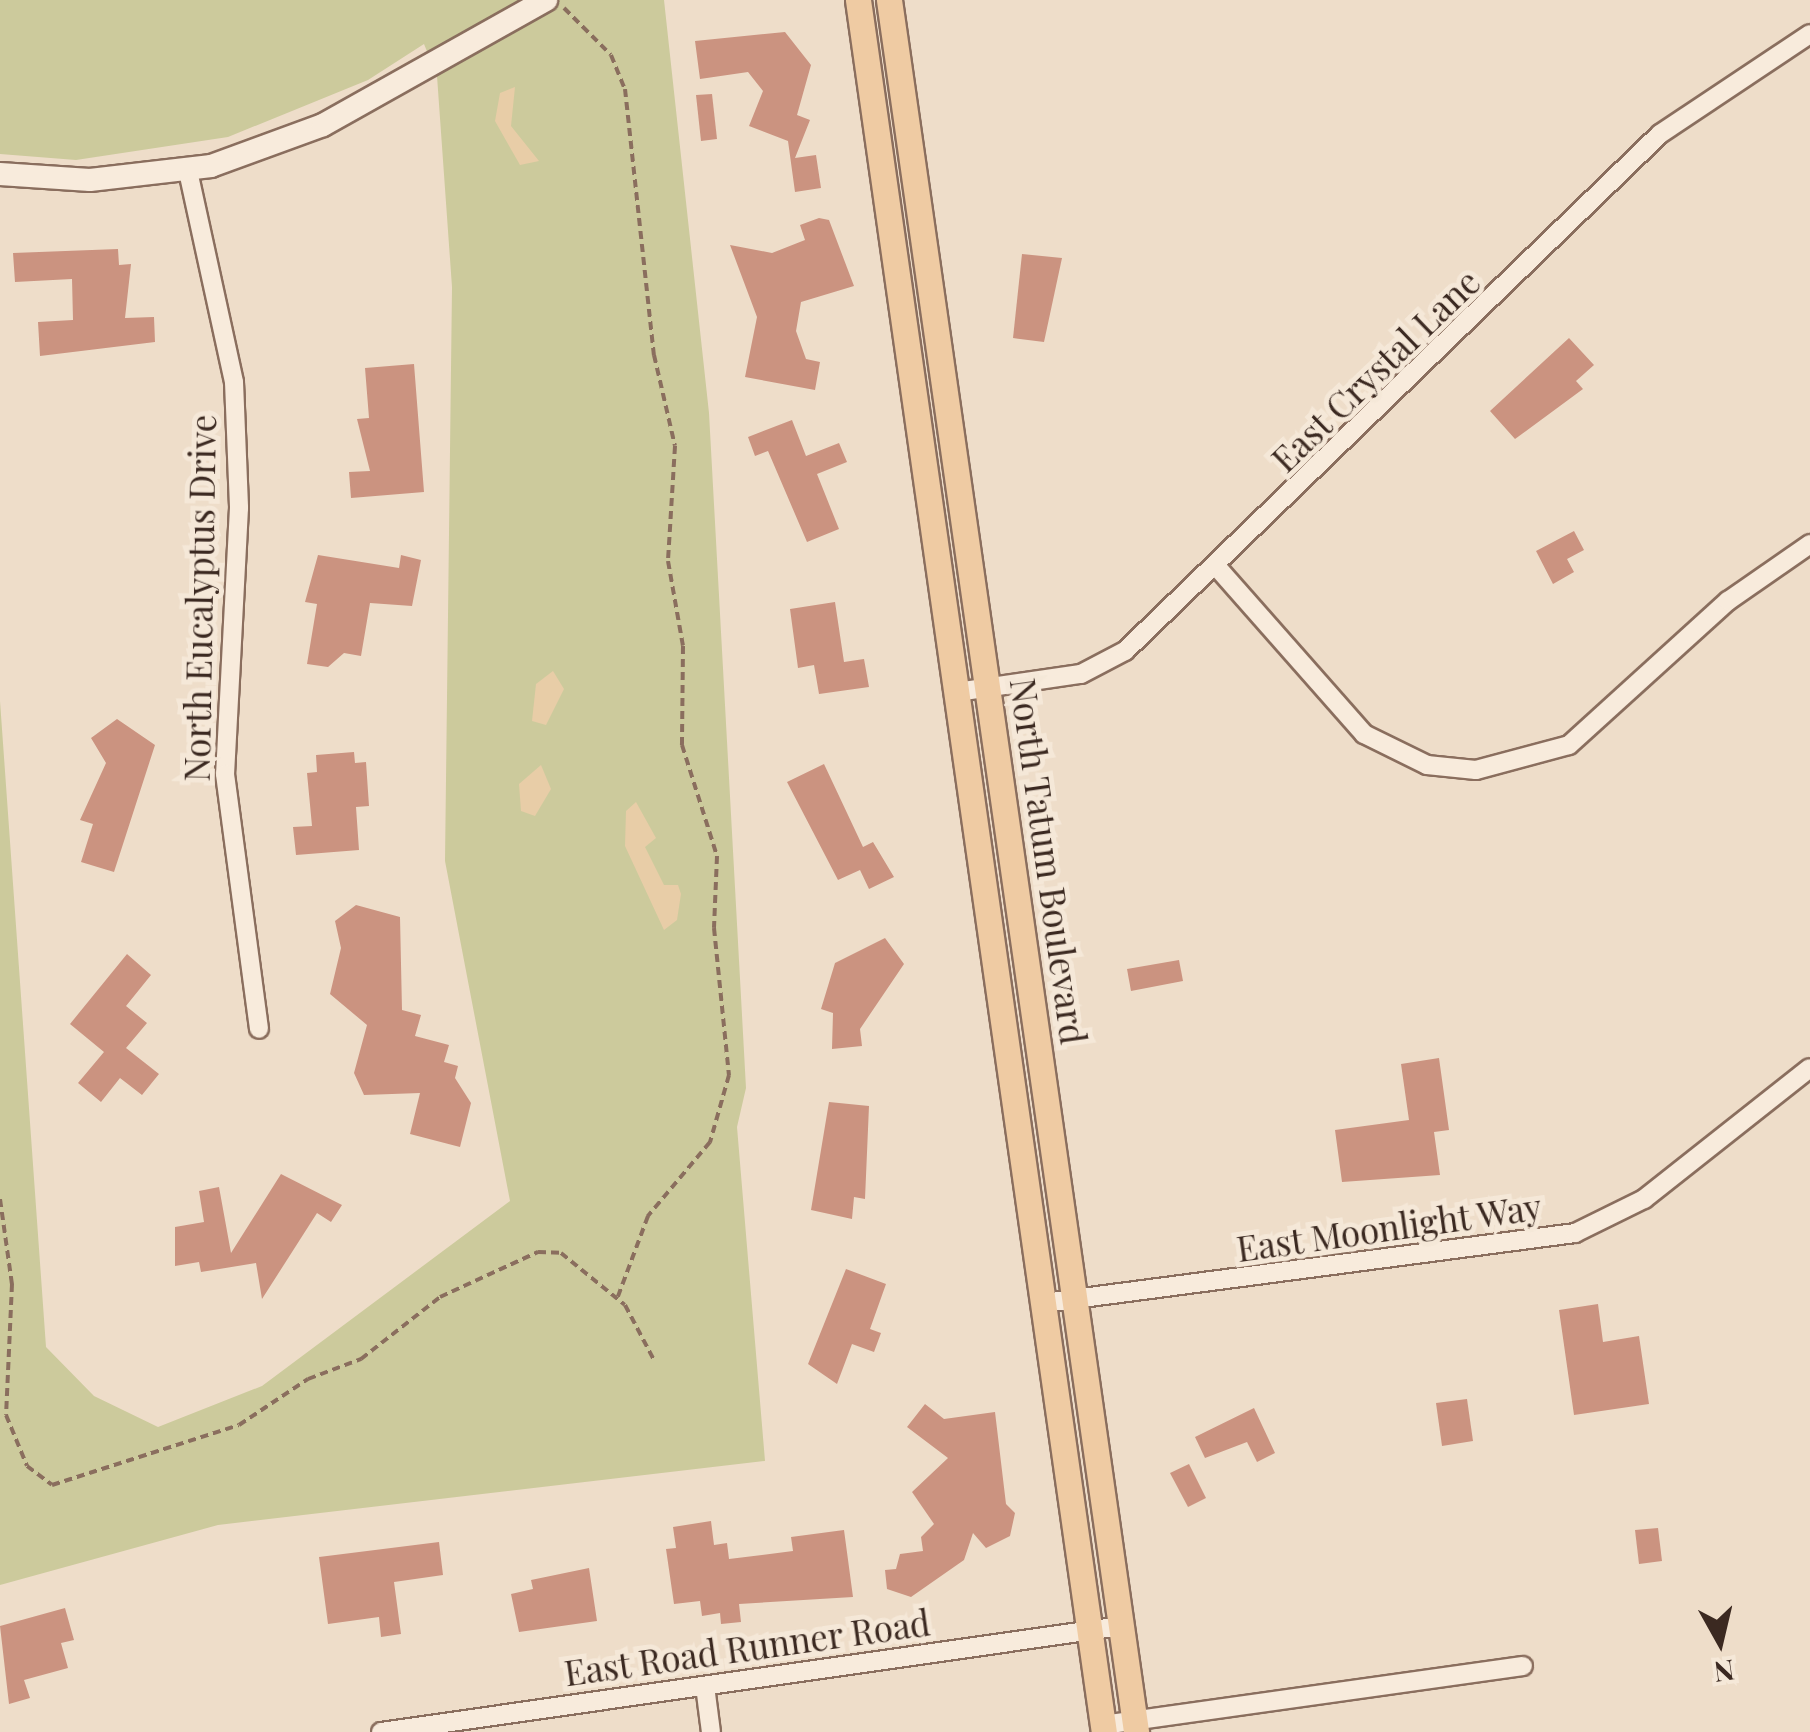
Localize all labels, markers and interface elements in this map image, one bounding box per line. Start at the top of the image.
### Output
street label: East Crystal Lane [1262,260,1488,480]
street label: North Eucalyptus Drive [175,414,223,782]
street label: North Tatum Boulevard [1002,675,1096,1047]
street label: East Moonlight Way [1233,1185,1545,1269]
north arrow [1670,1592,1770,1692]
street label: East Road Runner Road [561,1600,933,1694]
text: N [1712,1652,1737,1692]

